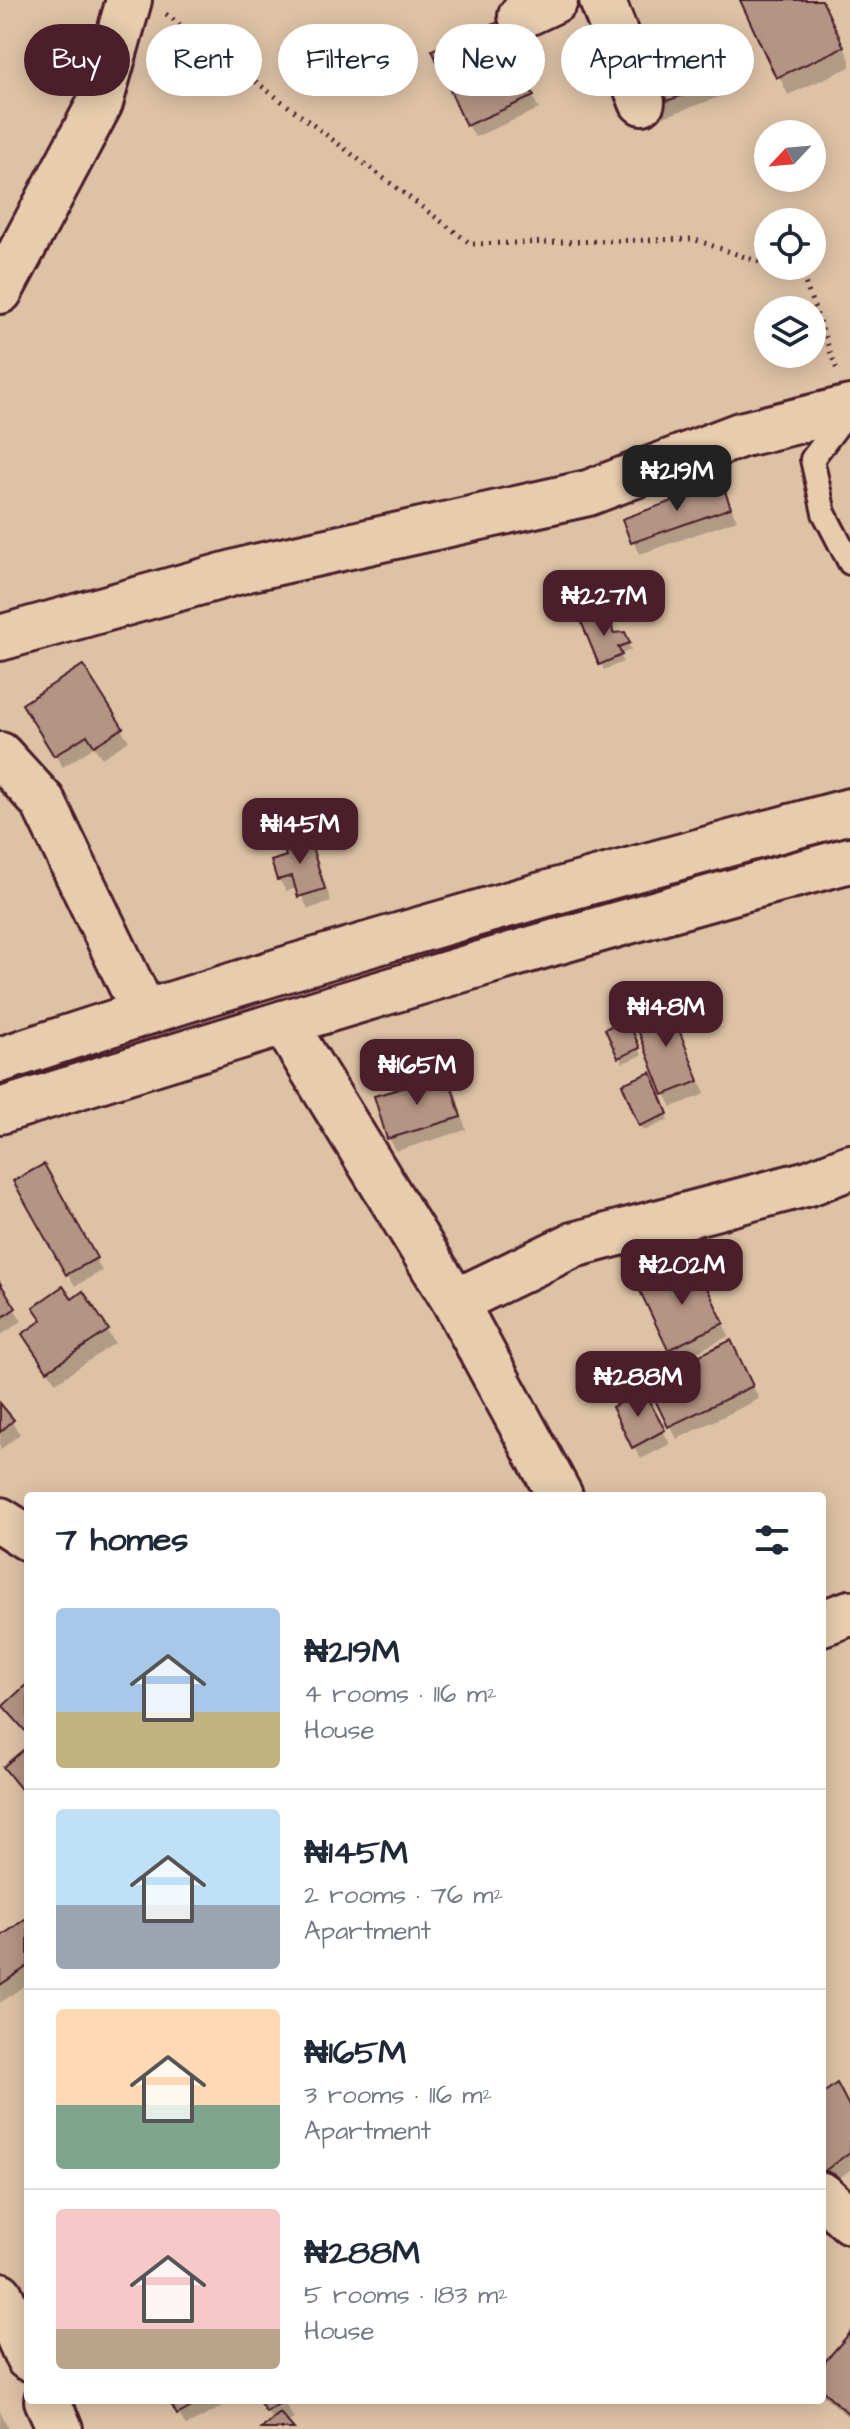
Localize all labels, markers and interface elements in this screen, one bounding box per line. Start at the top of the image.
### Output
chip: Buy [24,24,130,96]
chip: Rent [146,24,262,96]
chip: Filters [278,24,418,96]
chip: New [434,24,545,96]
chip: Apartment [561,24,754,96]
north arrow [754,120,826,192]
map controls [754,120,826,368]
button: locate [754,208,826,280]
button: layers [754,296,826,368]
pin: ₦219M [621,445,733,513]
text: ₦219M [640,453,714,489]
pin: ₦227M [548,570,660,638]
text: ₦227M [561,578,647,614]
pin: ₦145M [244,798,356,866]
text: ₦145M [260,806,340,842]
pin: ₦148M [610,981,722,1049]
text: ₦148M [627,989,705,1025]
pin: ₦165M [361,1039,473,1107]
text: ₦165M [378,1047,456,1083]
pin: ₦202M [626,1239,738,1307]
text: ₦202M [639,1247,725,1283]
pin: ₦288M [582,1351,694,1419]
text: ₦288M [594,1359,682,1395]
text: 7 homes [56,1516,188,1564]
icon: filters [750,1518,794,1562]
text: ₦219M [304,1628,400,1676]
icon: home [120,1640,216,1736]
text: 4 rooms · 116 m² [304,1676,497,1712]
text: House [304,1712,375,1748]
text: ₦145M [304,1829,408,1877]
icon: home [120,1841,216,1937]
text: 2 rooms · 76 m² [304,1877,503,1913]
text: Apartment [304,1913,431,1949]
text: ₦165M [304,2029,406,2077]
icon: home [120,2041,216,2137]
text: 3 rooms · 116 m² [304,2077,492,2113]
text: Apartment [304,2113,431,2149]
text: ₦288M [304,2229,420,2277]
icon: home [120,2241,216,2337]
text: 5 rooms · 183 m² [304,2277,508,2313]
text: House [304,2313,375,2349]

